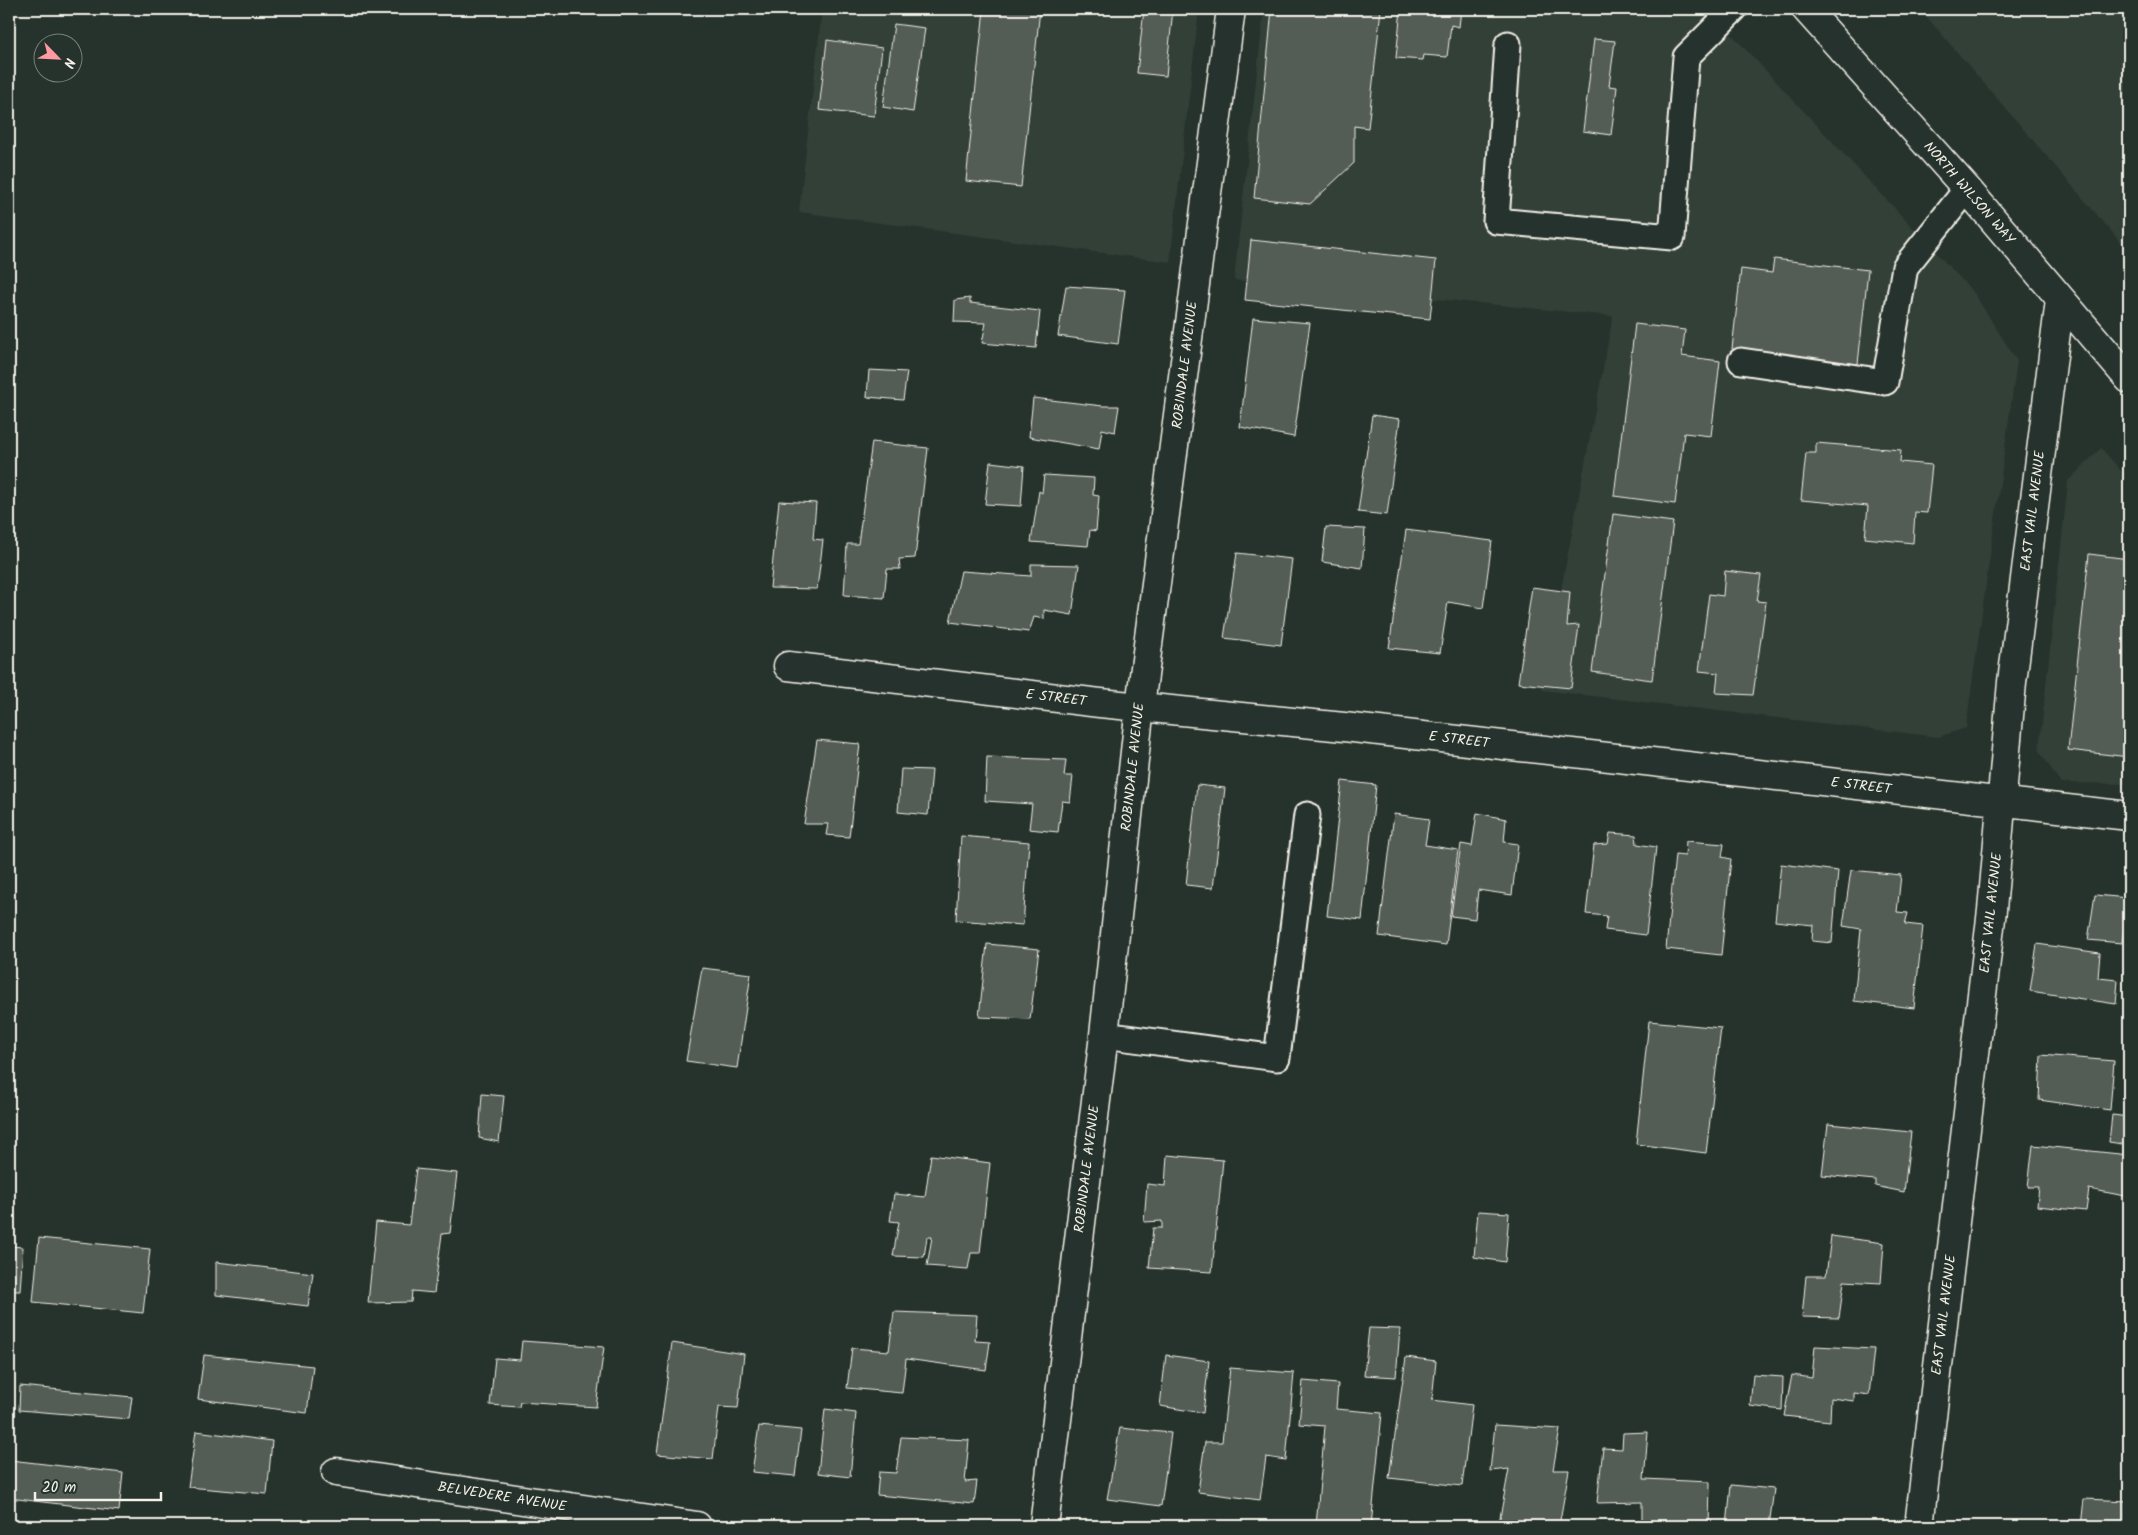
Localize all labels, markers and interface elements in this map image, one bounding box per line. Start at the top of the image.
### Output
north arrow [32,32,82,82]
text: N [57,54,81,72]
street label: NORTH WILSON WAY [1918,137,2021,250]
street label: ROBINDALE AVENUE [1166,299,1204,430]
street label: EAST VAIL AVENUE [2015,449,2051,572]
street label: E STREET [1024,683,1089,713]
street label: ROBINDALE AVENUE [1115,701,1151,832]
street label: E STREET [1427,725,1492,755]
street label: E STREET [1829,771,1894,801]
street label: EAST VAIL AVENUE [1974,851,2008,974]
street label: ROBINDALE AVENUE [1068,1103,1106,1234]
street label: EAST VAIL AVENUE [1926,1253,1962,1376]
scale bar [35,1470,161,1502]
text: 20 m [42,1476,76,1500]
street label: BELVEDERE AVENUE [436,1476,569,1518]

